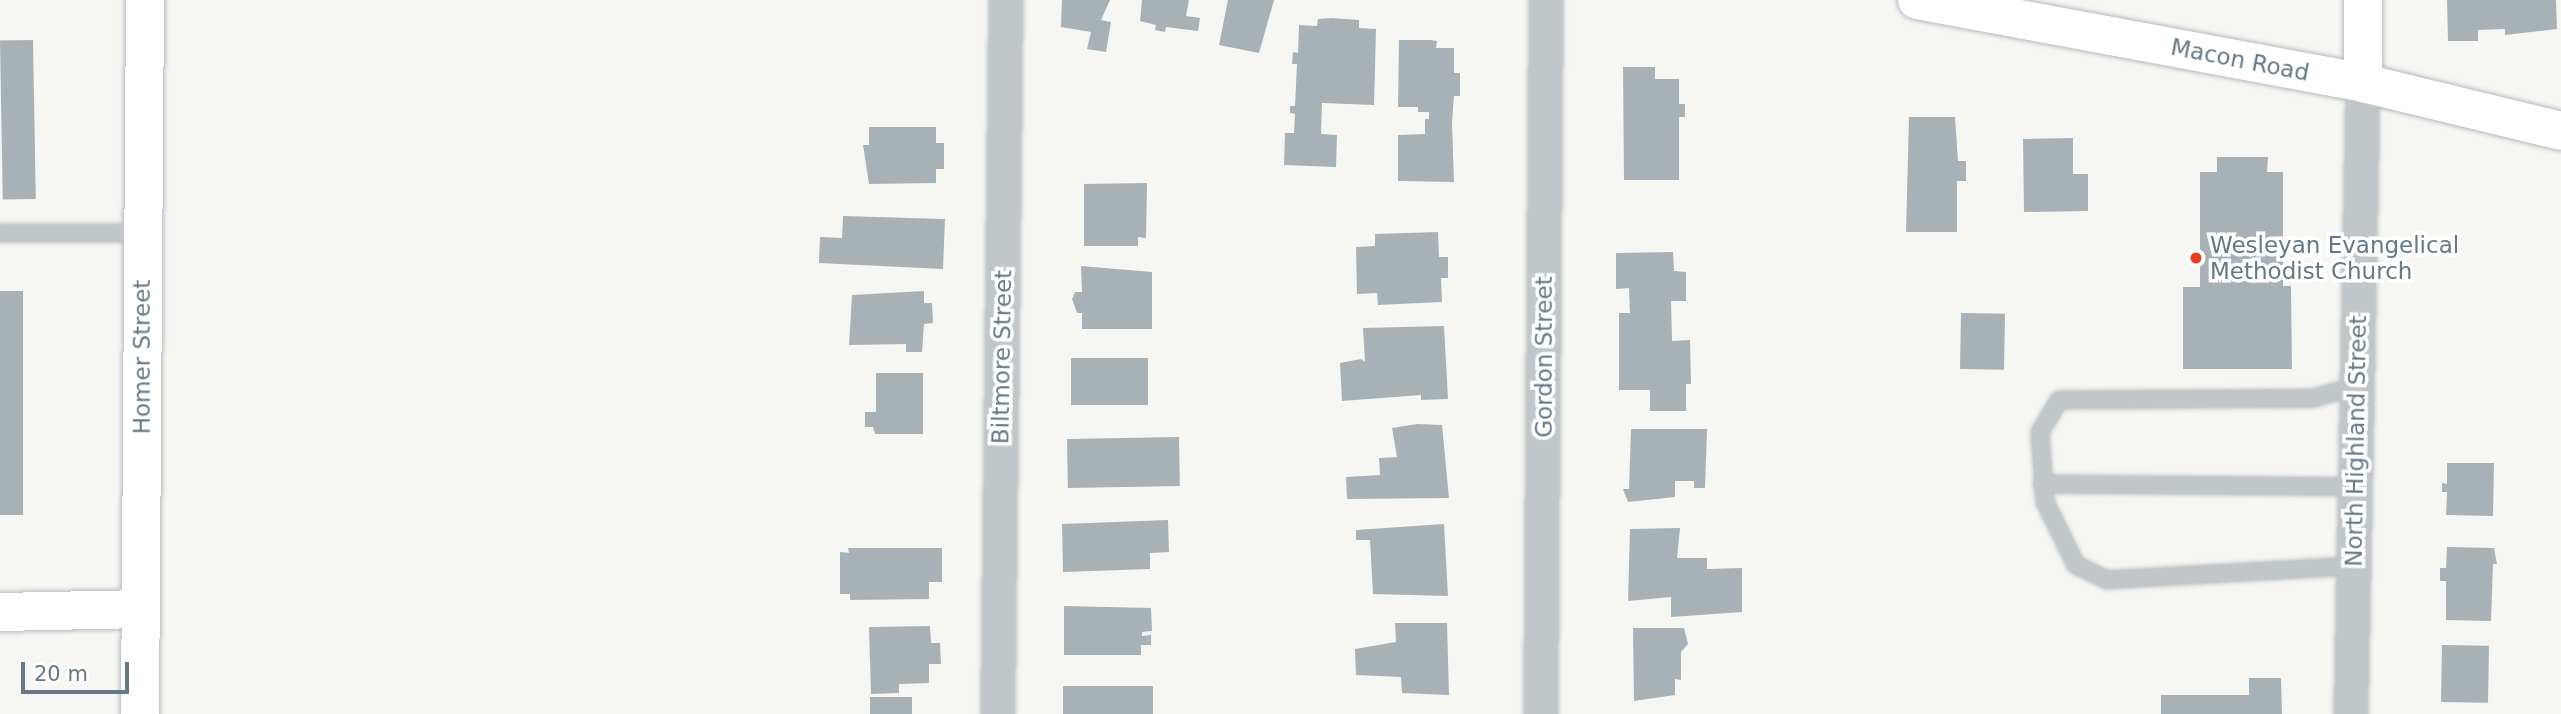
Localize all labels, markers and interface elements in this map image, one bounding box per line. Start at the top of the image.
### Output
street label: Macon Road [2169,33,2311,87]
place label: Wesleyan Evangelical Methodist Church [2210,231,2459,285]
marker: Wesleyan Evangelical Methodist Church [2188,250,2204,266]
street label: Biltmore Street [987,270,1017,444]
street label: Gordon Street [1530,276,1558,438]
street label: Homer Street [128,280,156,434]
street label: North Highland Street [2340,315,2372,567]
scale bar [24,648,133,692]
text: 20 m [34,662,88,686]

